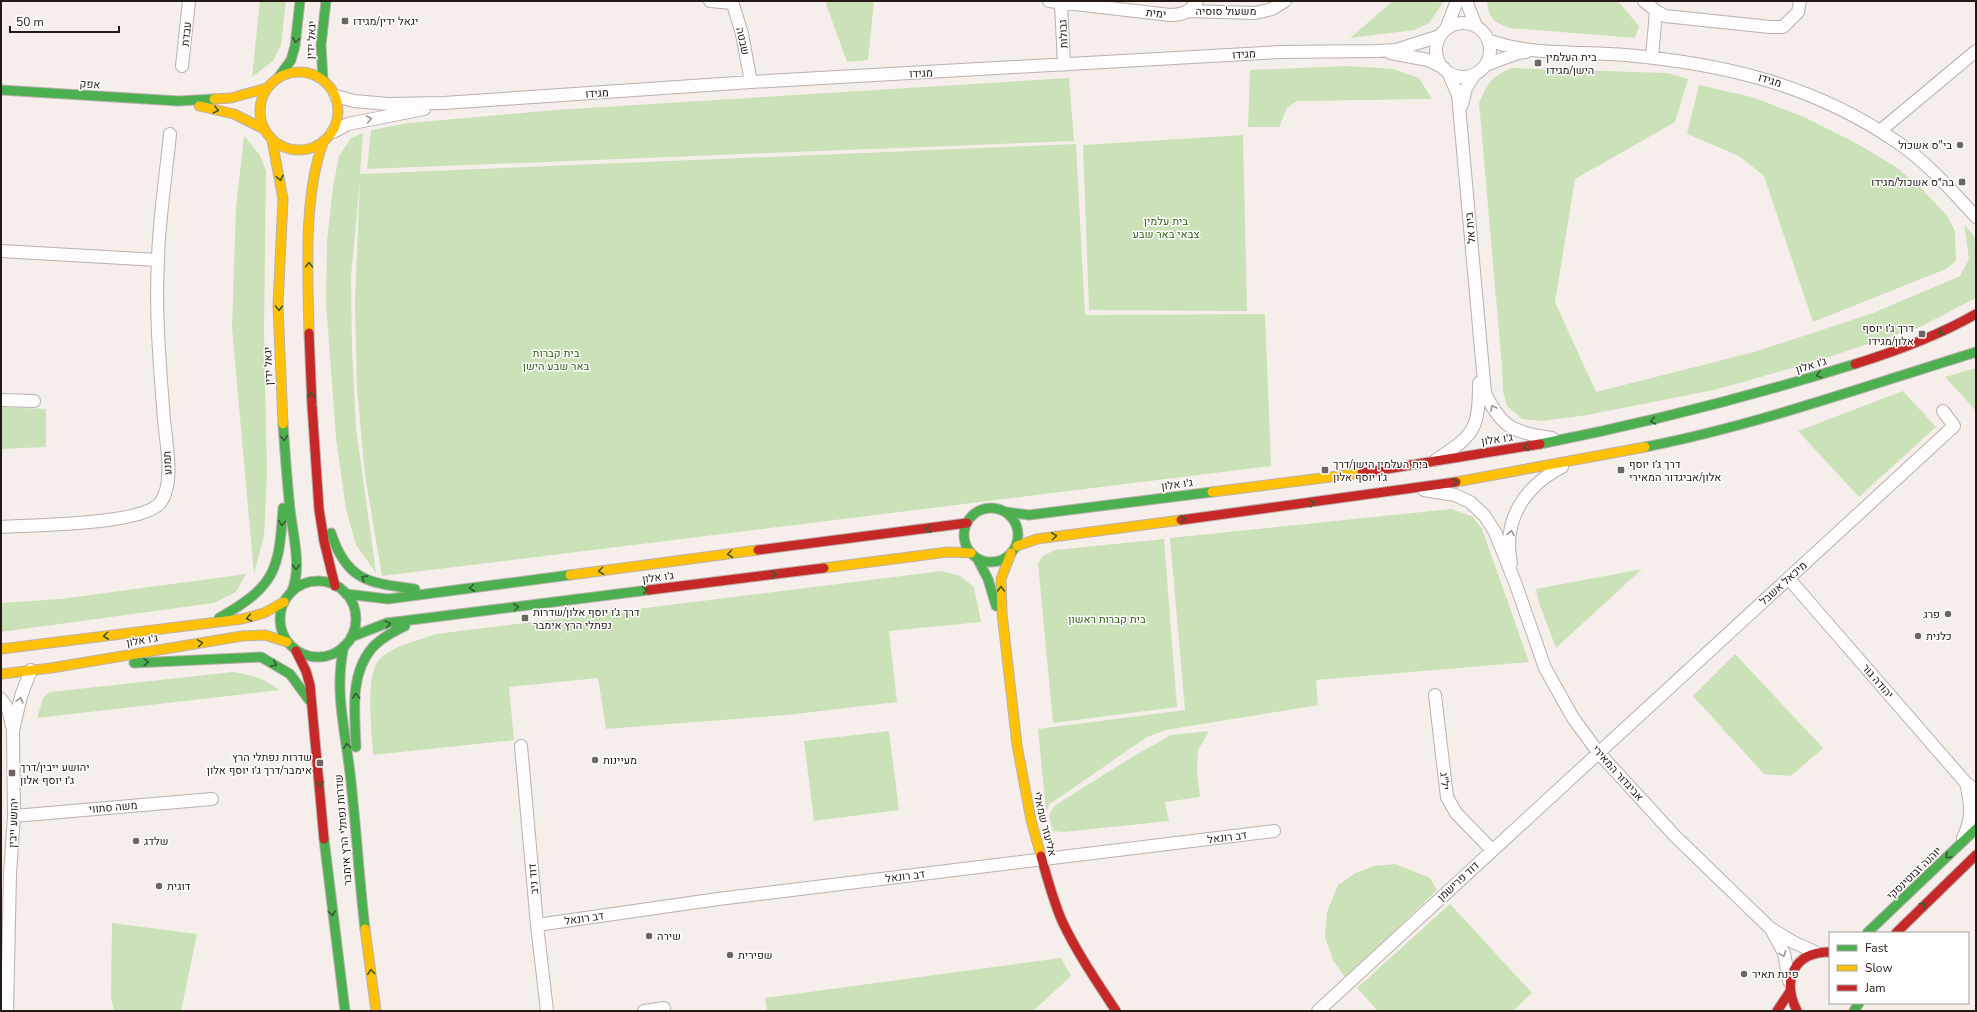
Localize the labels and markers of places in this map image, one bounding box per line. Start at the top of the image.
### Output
place label: יגאל ידין/מגידו [353,14,418,29]
marker: יגאל ידין/מגידו [340,16,350,26]
place label: בית העלמין הישן/מגידו [1546,50,1597,78]
marker: בית העלמין הישן/מגידו [1533,58,1543,68]
place label: בי"ס אשכול [1898,138,1952,153]
marker: בי"ס אשכול [1955,140,1965,150]
place label: בה״ס אשכול/מגידו [1871,175,1954,190]
marker: בה״ס אשכול/מגידו [1957,177,1967,187]
place label: דרך ג׳ו יוסף אלון/מגידו [1862,321,1914,349]
marker: דרך ג׳ו יוסף אלון/מגידו [1917,329,1927,339]
place label: בית העלמין הישן/דרך ג׳ו יוסף אלון [1333,457,1428,485]
place label: דרך ג׳ו יוסף אלון/אביגדור המאירי [1629,457,1721,485]
marker: בית העלמין הישן/דרך ג׳ו יוסף אלון [1320,465,1330,475]
marker: דרך ג׳ו יוסף אלון/אביגדור המאירי [1616,465,1626,475]
place label: דרך ג׳ו יוסף אלון/שדרות נפתלי הרץ אימבר [533,605,640,633]
place label: פרג [1923,607,1940,622]
marker: פרג [1943,609,1953,619]
marker: דרך ג׳ו יוסף אלון/שדרות נפתלי הרץ אימבר [520,613,530,623]
place label: כלנית [1926,629,1952,644]
marker: כלנית [1913,631,1923,641]
place label: שדרות נפתלי הרץ אימבר/דרך ג׳ו יוסף אלון [207,750,312,778]
place label: מעיינות [603,753,637,768]
marker: מעיינות [590,755,600,765]
marker: שדרות נפתלי הרץ אימבר/דרך ג׳ו יוסף אלון [315,758,325,768]
place label: יהושע ייבין/דרך ג׳ו יוסף אלון [20,760,90,788]
marker: יהושע ייבין/דרך ג׳ו יוסף אלון [7,768,17,778]
place label: שלדג [144,834,168,849]
marker: שלדג [131,836,141,846]
place label: דוגית [167,879,191,894]
marker: דוגית [154,881,164,891]
place label: שירה [657,929,681,944]
marker: שירה [644,931,654,941]
place label: שפירית [738,948,773,963]
marker: שפירית [725,950,735,960]
place label: פינת תאיר [1752,967,1799,982]
marker: פינת תאיר [1739,969,1749,979]

